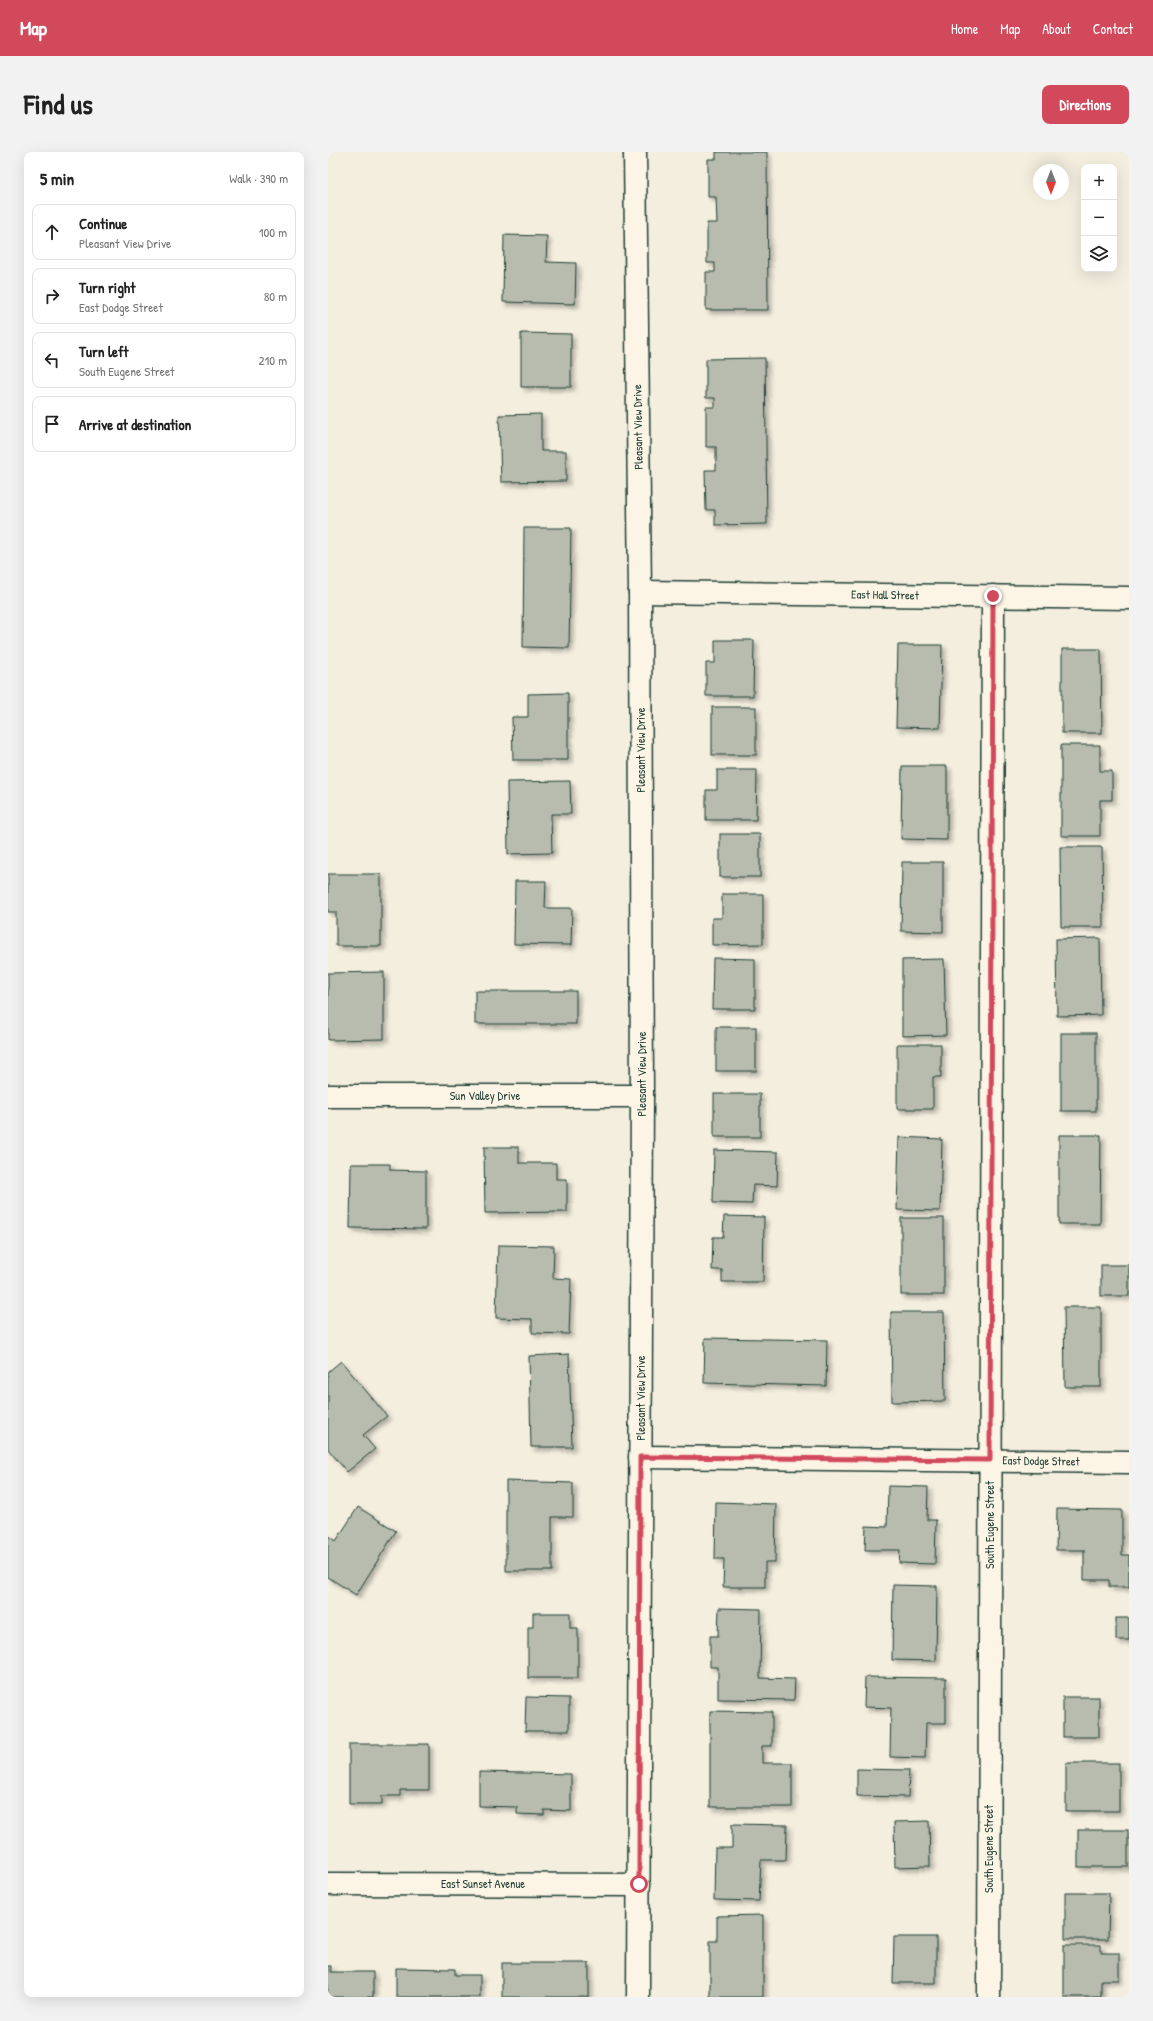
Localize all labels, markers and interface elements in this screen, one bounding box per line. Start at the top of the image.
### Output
text: Map [20,15,47,41]
text: Home [951,19,978,38]
text: Map [1000,19,1020,38]
text: About [1042,19,1071,38]
text: Contact [1093,19,1133,38]
text: Find us [24,85,93,123]
button: Directions [1042,85,1129,124]
north arrow [1033,164,1069,200]
map controls [1081,164,1117,272]
button: + [1081,164,1117,200]
text: 5 min [40,167,74,190]
text: Walk · 390 m [229,169,288,187]
button: − [1081,200,1117,236]
text: Continue [79,213,127,234]
icon: ahead [41,221,63,243]
text: 100 m [259,223,287,241]
text: Pleasant View Drive [79,234,171,252]
button: layers [1081,236,1117,272]
text: Turn right [79,277,135,298]
icon: right [41,285,63,307]
text: 80 m [264,287,287,305]
text: East Dodge Street [79,298,163,316]
text: Turn left [79,341,129,362]
icon: left [41,349,63,371]
text: 210 m [259,351,287,369]
text: South Eugene Street [79,362,175,380]
street label: Pleasant View Drive [628,384,647,470]
icon: arrive [41,413,63,435]
text: Arrive at destination [79,414,191,435]
street label: East Hall Street [851,585,920,604]
route end [984,587,1002,605]
street label: Pleasant View Drive [632,707,649,793]
street label: Pleasant View Drive [633,1031,650,1117]
street label: Sun Valley Drive [450,1087,520,1104]
street label: Pleasant View Drive [632,1355,649,1441]
street label: East Dodge Street [1002,1451,1081,1470]
street label: South Eugene Street [981,1480,998,1569]
street label: South Eugene Street [980,1804,997,1893]
street label: East Sunset Avenue [441,1875,525,1892]
route start [630,1875,648,1893]

